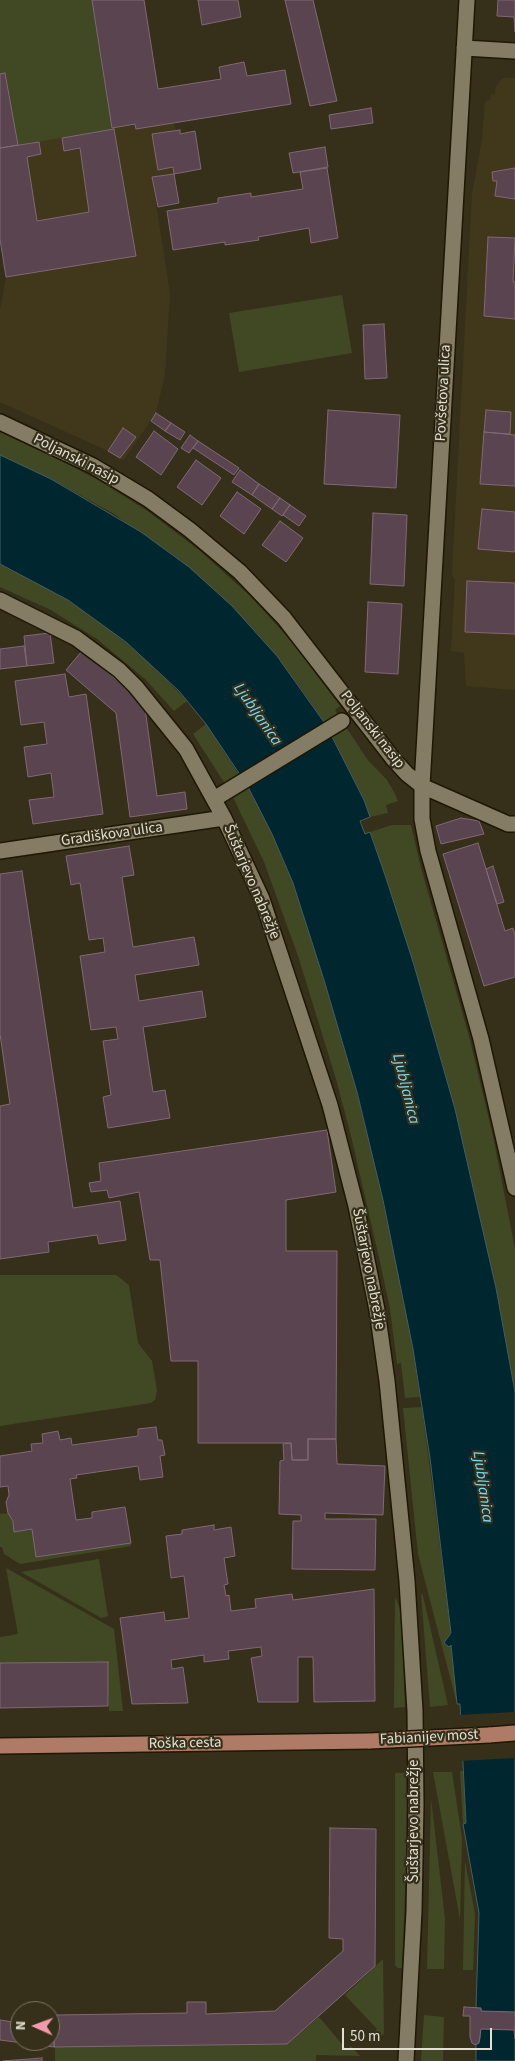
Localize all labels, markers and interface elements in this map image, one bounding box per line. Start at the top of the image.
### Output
street label: Povšetova ulica [432,344,456,442]
street label: Poljanski nasip [30,431,122,489]
water label: Ljubljanica [228,680,286,750]
street label: Poljanski nasip [336,687,408,773]
street label: Gradiškova ulica [60,819,164,851]
street label: Šuštarjevo nabrežje [219,822,283,942]
water label: Ljubljanica [387,1052,423,1126]
street label: Šuštarjevo nabrežje [347,1207,389,1331]
water label: Ljubljanica [467,1450,497,1524]
street label: Fabianijev most [379,1726,479,1750]
street label: Roška cesta [148,1734,222,1754]
street label: Šuštarjevo nabrežje [406,1759,424,1883]
north arrow [10,2001,60,2051]
scale bar [345,2018,495,2050]
text: N [11,2021,31,2031]
text: 50 m [350,2026,380,2047]

